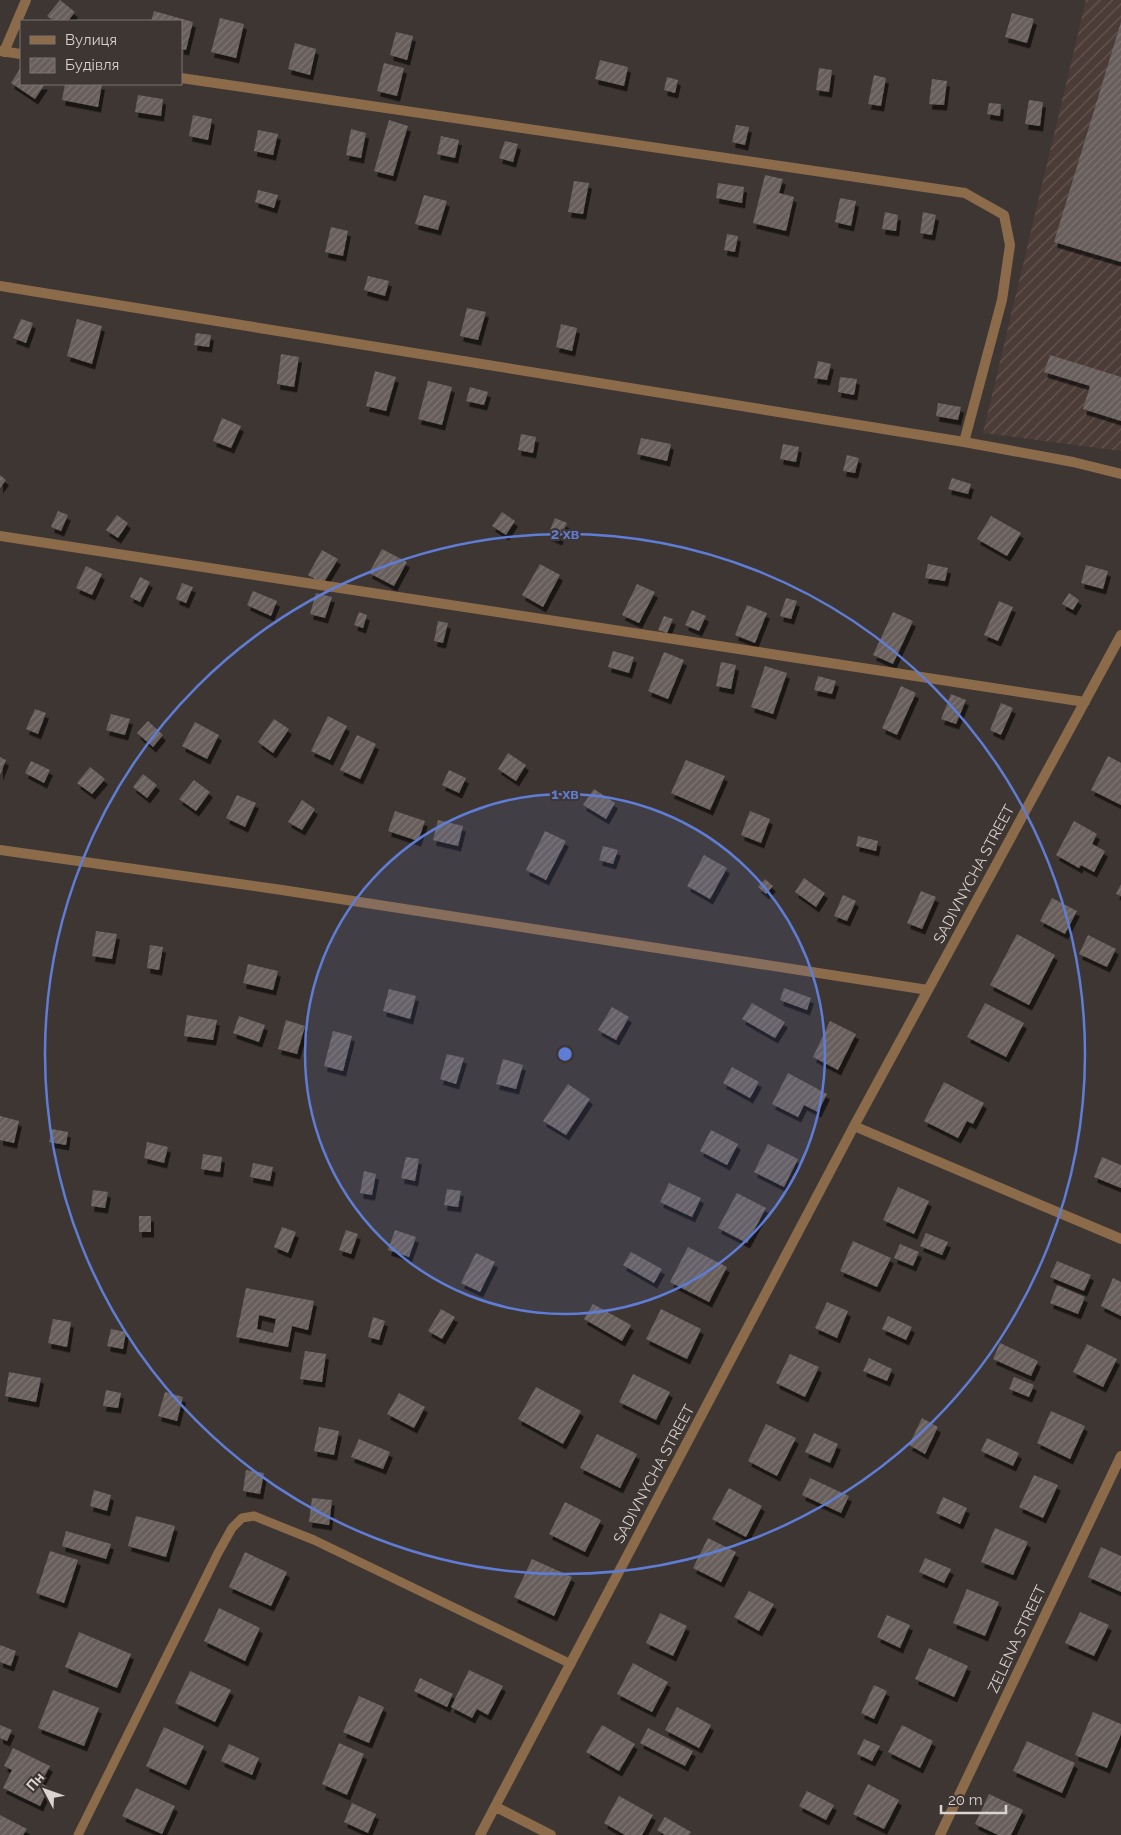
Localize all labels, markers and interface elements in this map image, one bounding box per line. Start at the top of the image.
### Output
legend [20,20,182,85]
text: Вулиця [65,31,117,49]
text: Будівля [65,56,119,74]
text: 2 хв [551,525,579,543]
text: 1 хв [551,785,579,803]
street label: SADIVNYCHA STREET [930,802,1018,946]
centre of rings [556,1045,574,1063]
street label: SADIVNYCHA STREET [610,1402,698,1546]
street label: ZELENA STREET [984,1582,1050,1696]
north arrow [20,1765,70,1815]
text: Пн [23,1769,47,1794]
scale bar [941,1782,1006,1814]
text: 20 m [948,1791,983,1809]

